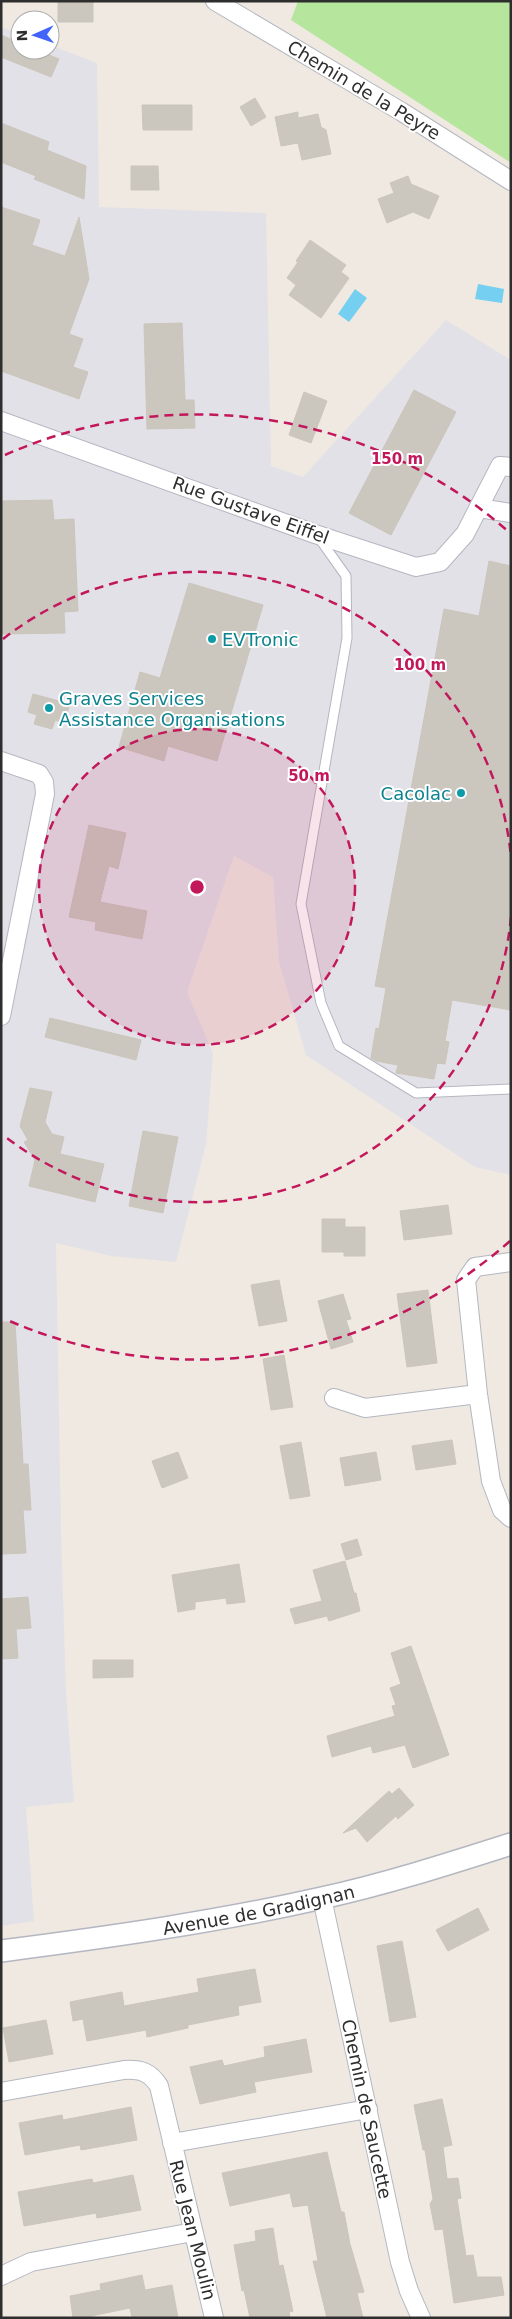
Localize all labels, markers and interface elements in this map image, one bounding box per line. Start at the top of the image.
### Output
north arrow [10,10,60,60]
text: N [14,29,30,42]
street label: Chemin de la Peyre [284,36,444,144]
text: 150 m [371,450,423,468]
street label: Rue Gustave Eiffel [170,472,332,548]
place label: EVTronic [222,629,298,650]
marker: EVTronic [206,633,218,645]
text: 100 m [394,656,446,674]
place label: Graves Services Assistance Organisations [59,688,285,730]
marker: Graves Services Assistance Organisations [43,702,55,714]
text: 50 m [288,767,330,785]
place label: Cacolac [381,783,451,804]
marker: Cacolac [455,787,467,799]
centre of rings [188,878,206,896]
street label: Avenue de Gradignan [161,1880,357,1939]
street label: Chemin de Saucette [338,2017,396,2201]
street label: Rue Jean Moulin [165,2158,221,2302]

